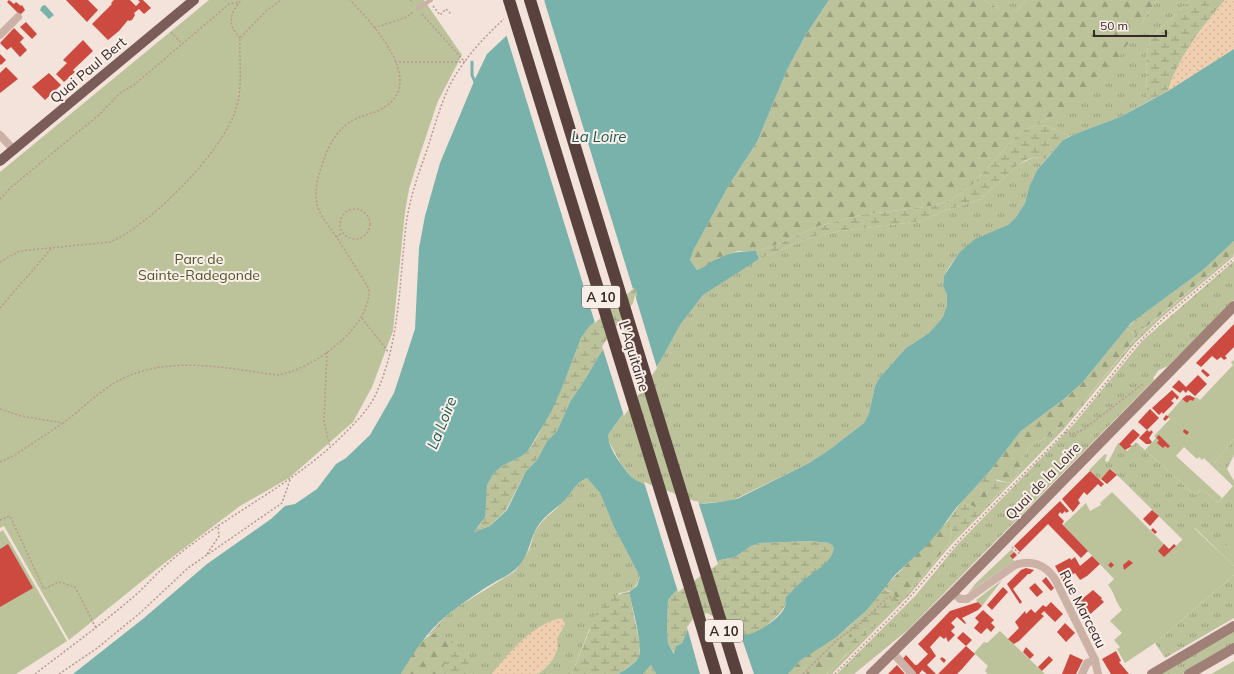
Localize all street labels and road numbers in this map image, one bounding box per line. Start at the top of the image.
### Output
street label: Quai Paul Bert [46,33,130,107]
road number: A 10 [582,286,620,308]
street label: L'Aquitaine [615,318,653,394]
street label: Quai de la Loire [1002,438,1084,524]
street label: Rue Marceau [1056,567,1110,651]
road number: A 10 [705,620,743,642]

